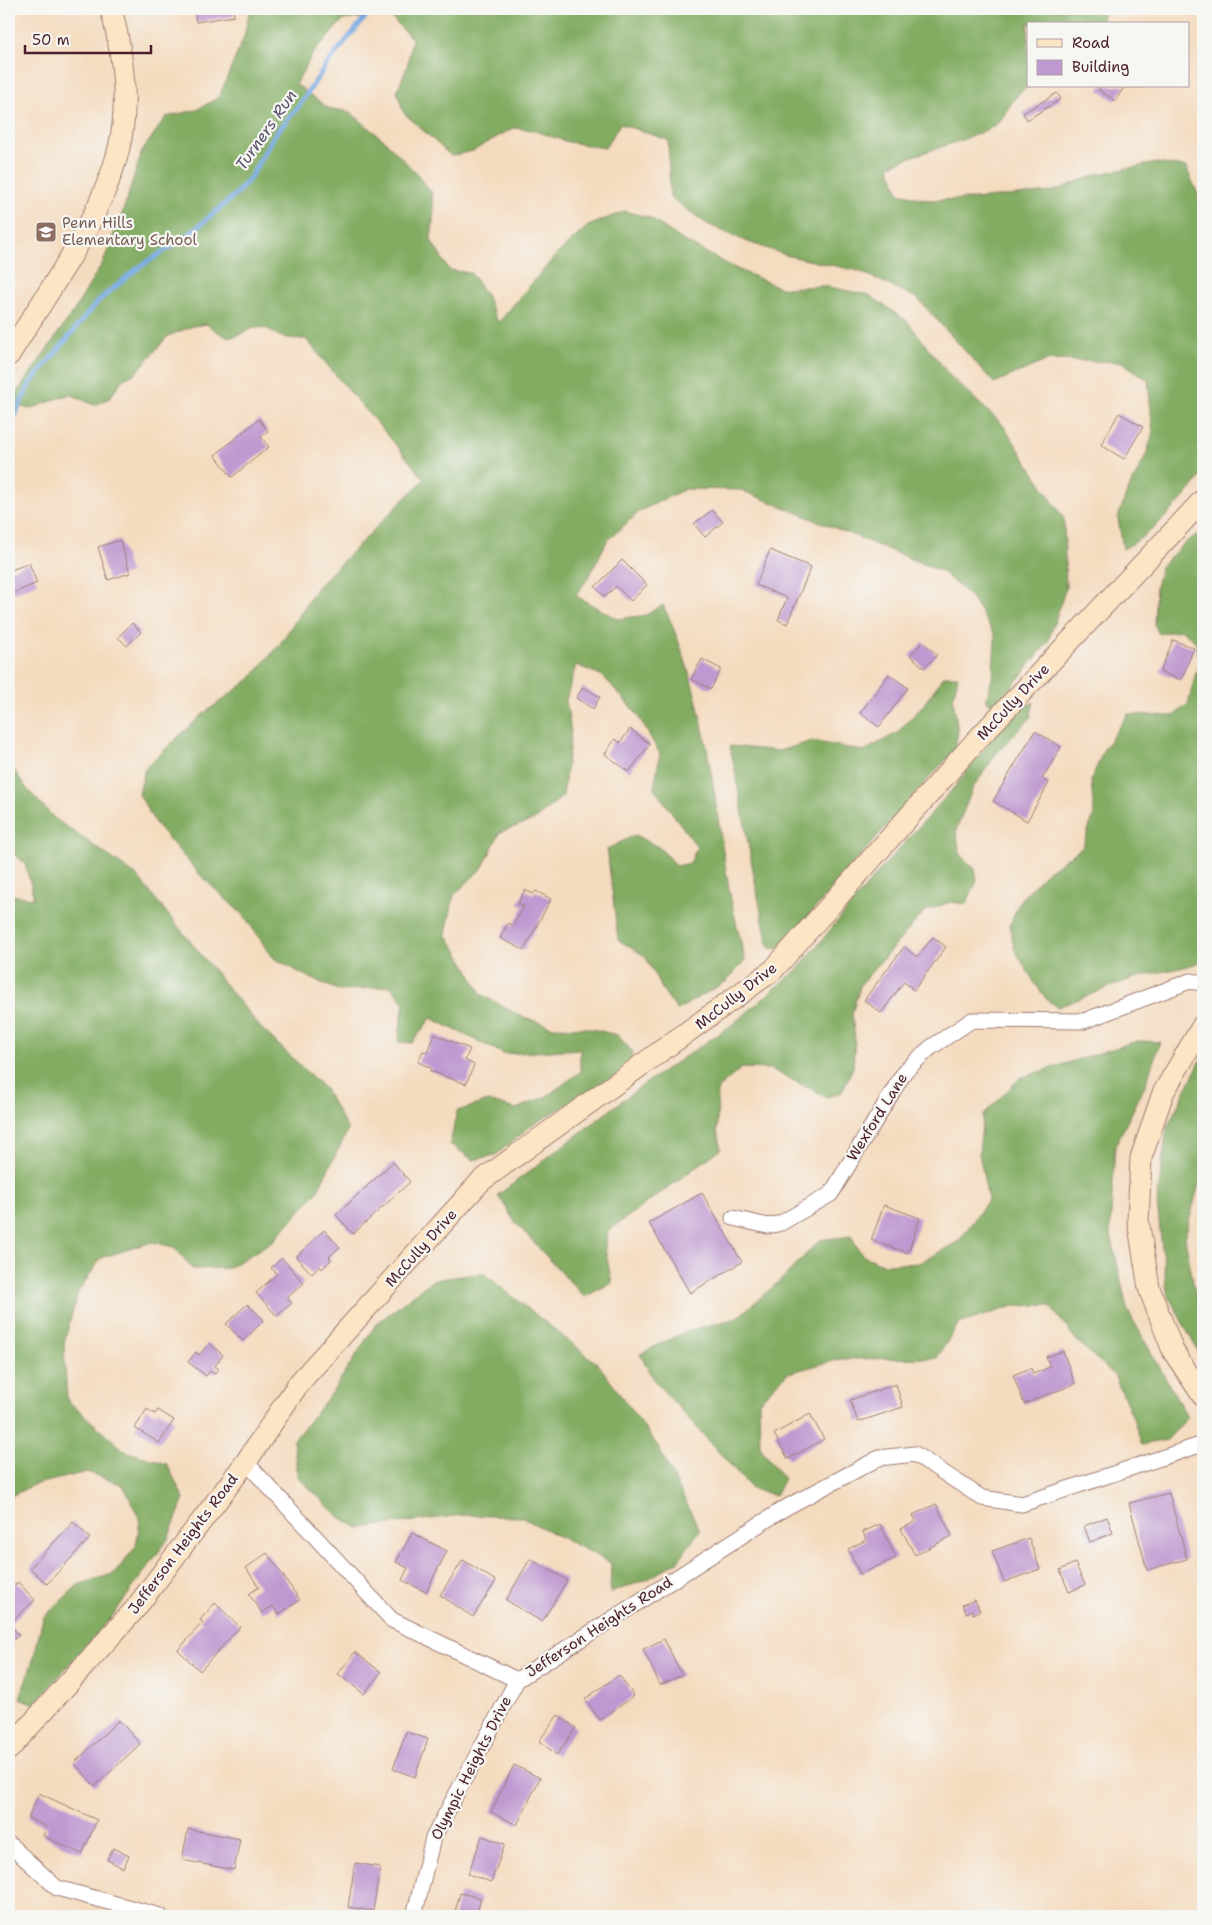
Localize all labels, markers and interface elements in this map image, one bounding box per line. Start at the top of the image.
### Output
scale bar [25,22,151,54]
legend [1027,22,1190,88]
text: 50 m [32,30,70,50]
text: Road [1072,33,1110,53]
text: Building [1072,57,1129,77]
water label: Turners Run [231,86,301,174]
place label: Penn Hills Elementary School [62,213,198,250]
school or university icon: Penn Hills Elementary School [34,220,58,244]
street label: McCully Drive [972,659,1054,745]
street label: McCully Drive [691,958,781,1034]
street label: Wexford Lane [842,1069,912,1165]
street label: McCully Drive [381,1205,461,1291]
street label: Jefferson Heights Road [124,1469,243,1618]
street label: Jefferson Heights Road [522,1572,677,1682]
street label: Olympic Heights Drive [426,1693,516,1843]

